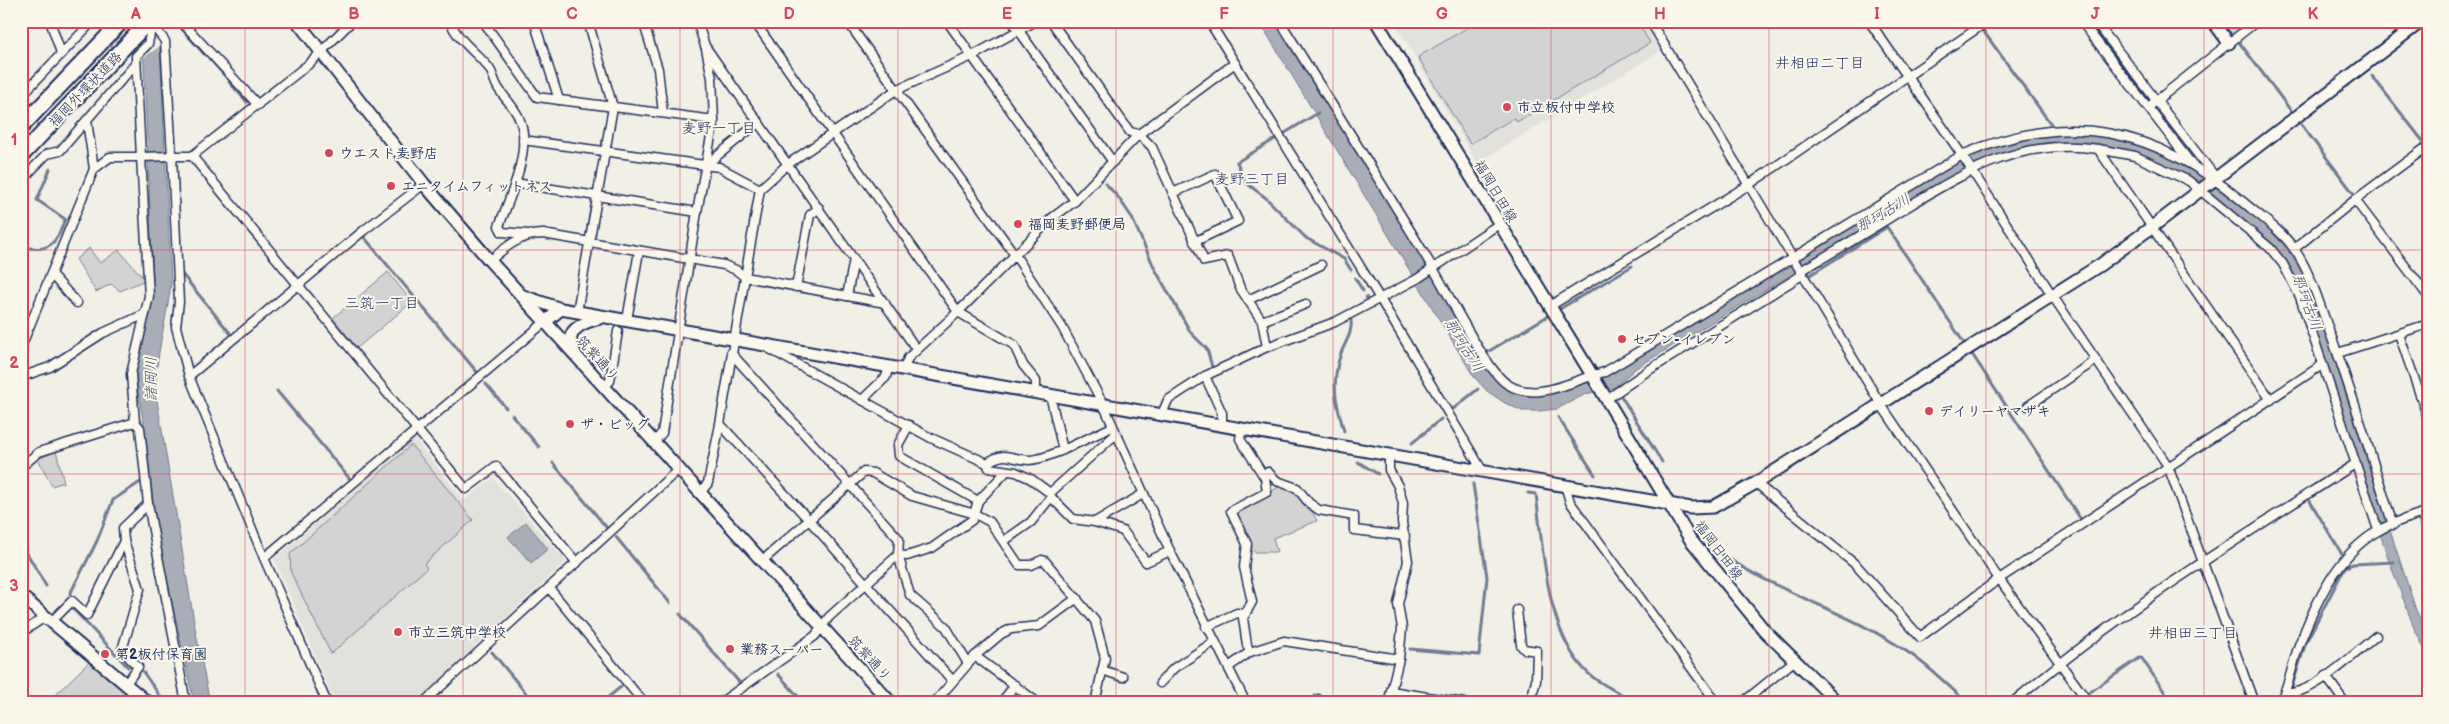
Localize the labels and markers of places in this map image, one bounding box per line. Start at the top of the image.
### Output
place label: 市立板付中学校 [1517,99,1615,116]
marker: 市立板付中学校 [1501,101,1513,113]
place label: ウエスト麦野店 [339,145,438,162]
marker: ウエスト麦野店 [323,147,335,159]
place label: エニタイムフィットネス [401,178,552,195]
marker: エニタイムフィットネス [385,180,397,192]
place label: 福岡麦野郵便局 [1028,216,1126,233]
marker: 福岡麦野郵便局 [1012,218,1024,230]
place label: セブン-イレブン [1632,331,1736,348]
marker: セブン-イレブン [1616,333,1628,345]
place label: デイリーヤマザキ [1939,403,2051,420]
marker: デイリーヤマザキ [1923,405,1935,417]
place label: ザ・ビッグ [580,416,650,433]
marker: ザ・ビッグ [564,418,576,430]
place label: 市立三筑中学校 [408,624,506,641]
marker: 市立三筑中学校 [392,626,404,638]
place label: 業務スーパー [740,641,823,658]
marker: 業務スーパー [724,643,736,655]
place label: 第2板付保育園 [115,646,207,663]
marker: 第2板付保育園 [99,648,111,660]

